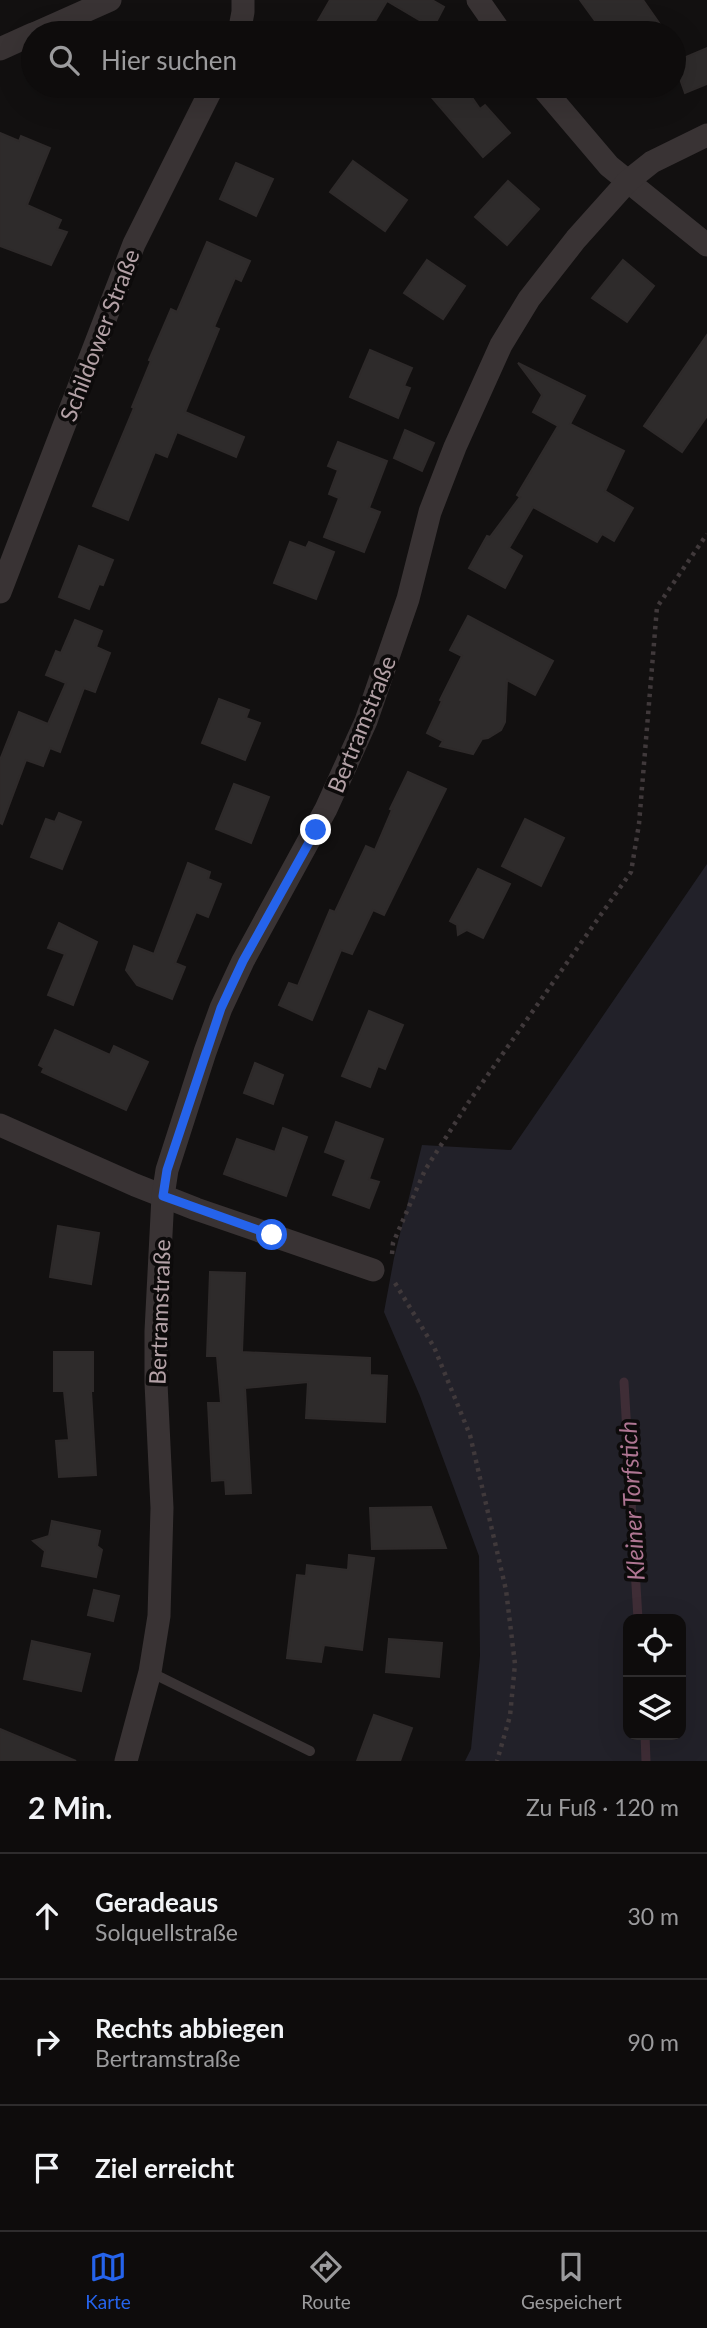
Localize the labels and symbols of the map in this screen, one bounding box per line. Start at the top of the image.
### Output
street label: Schildower Straße [53,245,145,425]
street label: Bertramstraße [321,651,401,797]
route end [300,814,331,845]
route start [256,1219,287,1250]
street label: Bertramstraße [142,1239,176,1385]
water label: Kleiner Torfstich [612,1420,650,1582]

